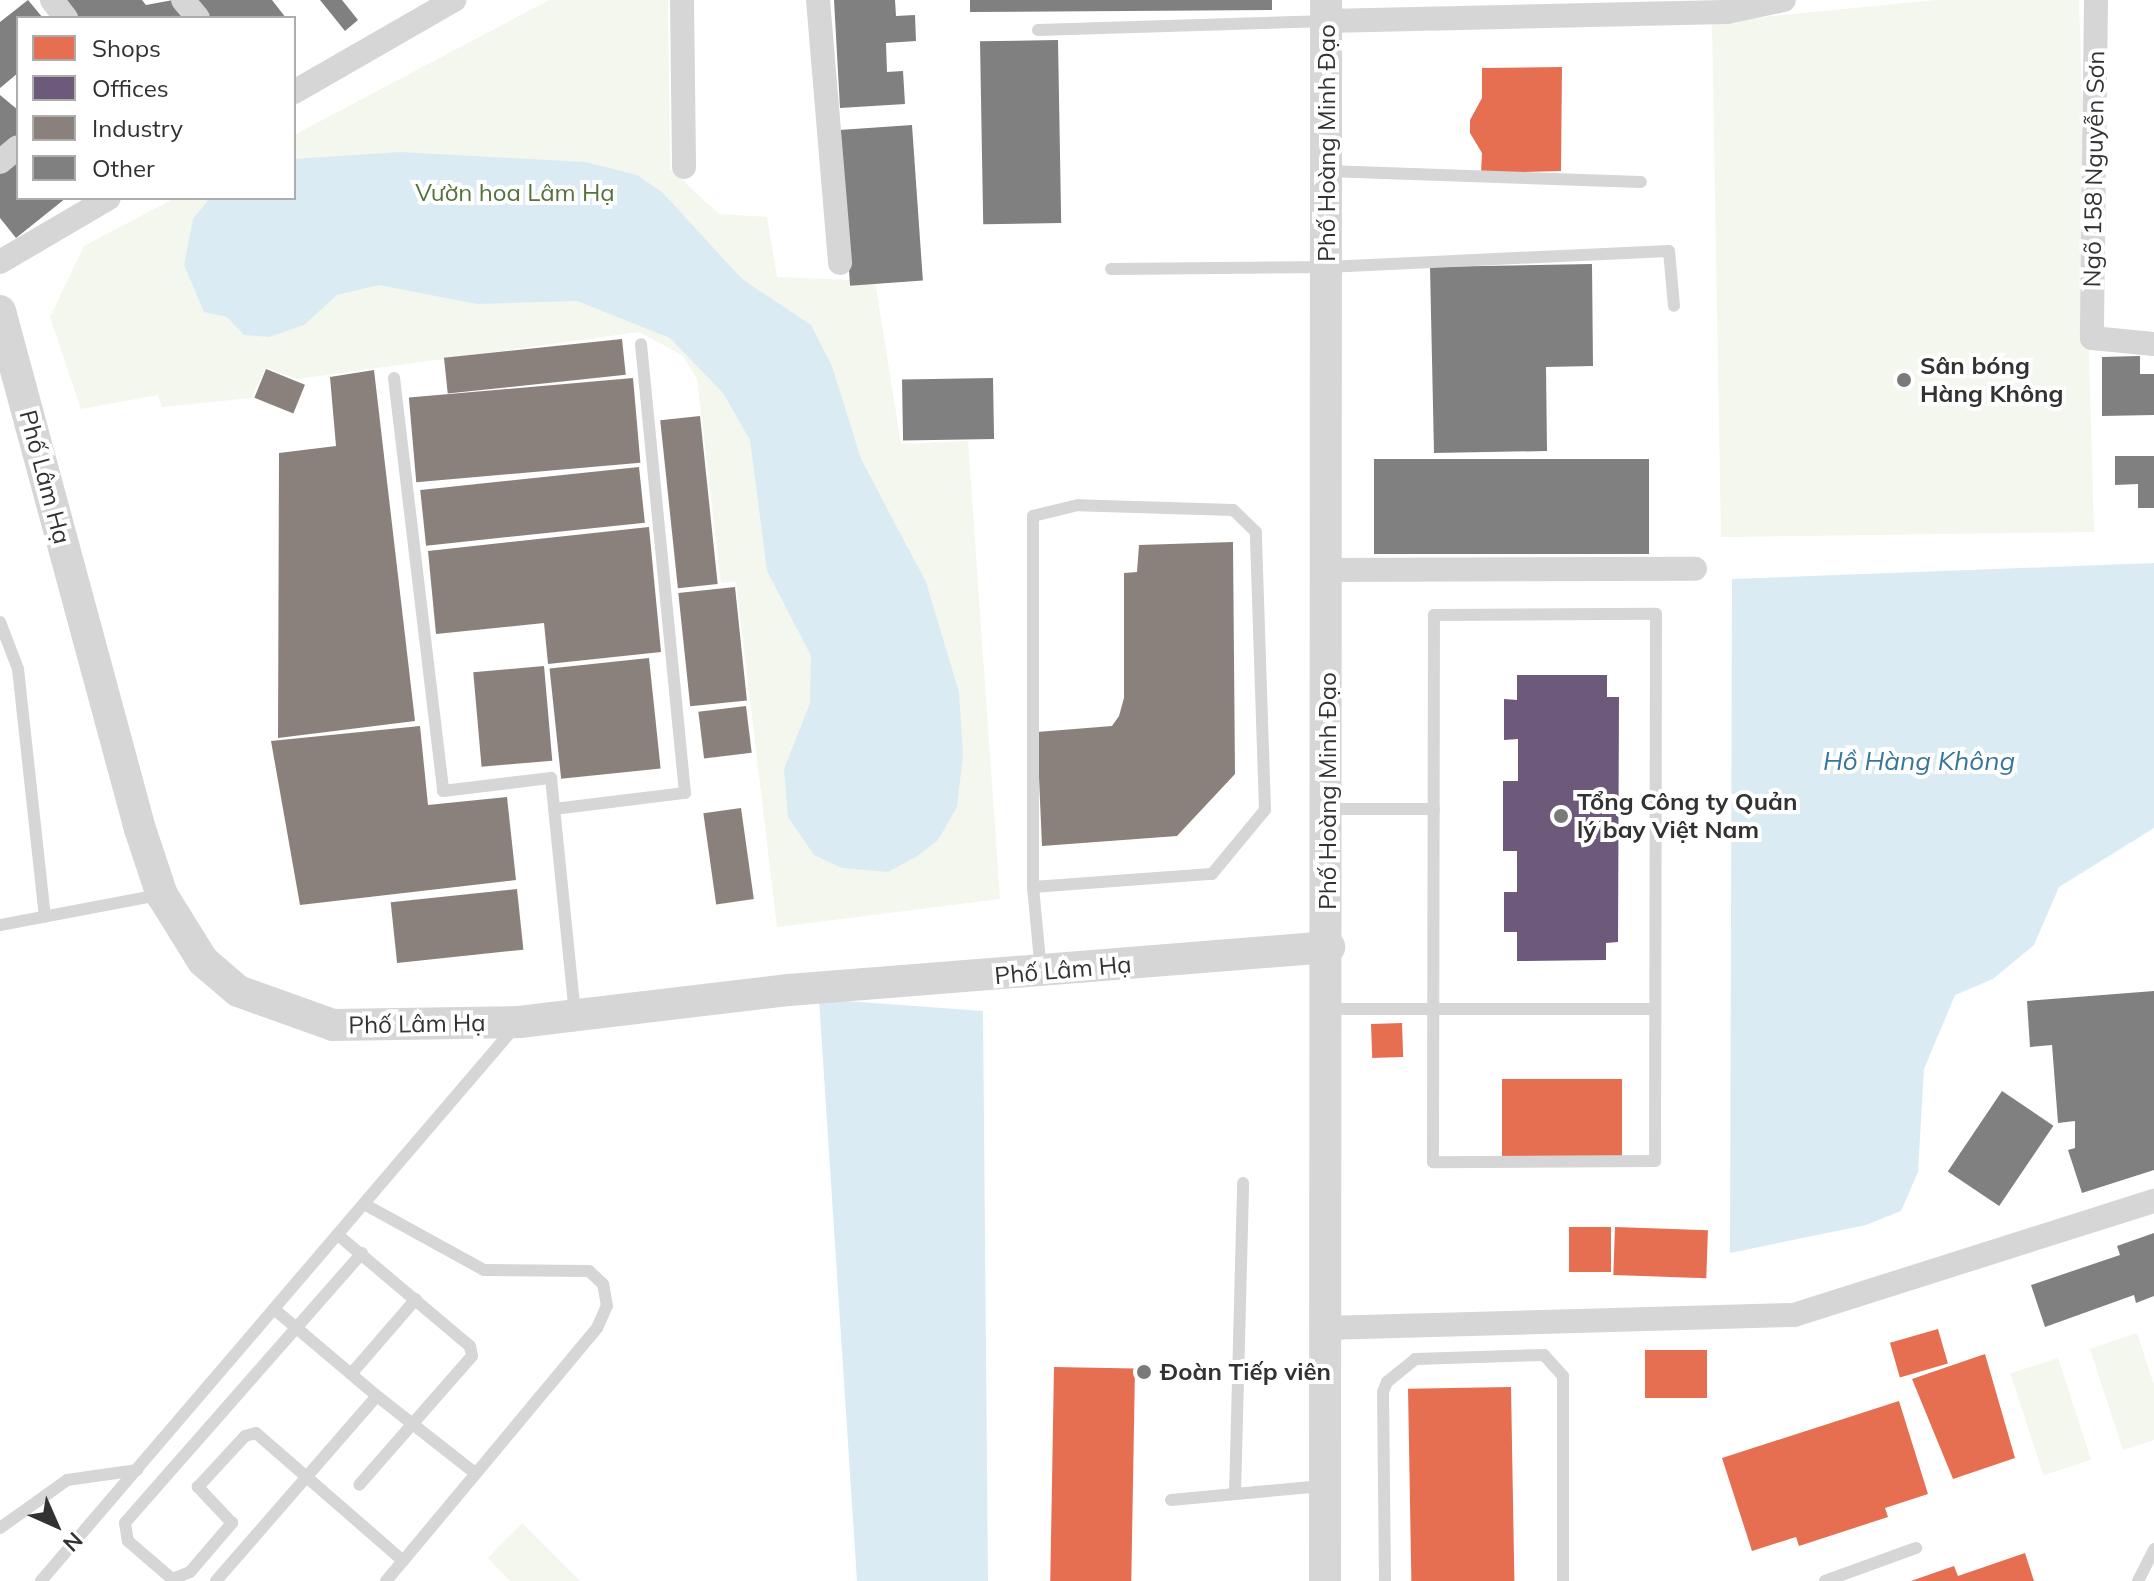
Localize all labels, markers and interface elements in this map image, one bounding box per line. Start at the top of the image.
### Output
legend [16,16,296,200]
street label: Phố Hoàng Minh Đạo [1313,24,1341,262]
text: Shops [92,33,161,63]
street label: Ngõ 158 Nguyễn Sơn [2078,50,2110,288]
text: Offices [92,73,169,103]
text: Industry [92,113,183,143]
text: Other [92,153,155,183]
park label: Vườn hoa Lâm Hạ [415,179,615,207]
place label: Sân bóng Hàng Không [1920,352,2063,408]
marker: Sân bóng Hàng Không [1895,371,1913,389]
street label: Phố Lâm Hạ [13,407,77,547]
street label: Phố Hoàng Minh Đạo [1314,672,1342,910]
water label: Hồ Hàng Không [1823,745,2015,777]
place label: Tổng Công ty Quản lý bay Việt Nam [1577,788,1797,844]
marker: Tổng Công ty Quản lý bay Việt Nam [1552,807,1570,825]
street label: Phố Lâm Hạ [993,950,1133,990]
street label: Phố Lâm Hạ [348,1008,486,1040]
place label: Đoàn Tiếp viên [1160,1358,1331,1386]
marker: Đoàn Tiếp viên [1135,1363,1153,1381]
north arrow [16,1485,96,1565]
text: N [57,1526,89,1558]

